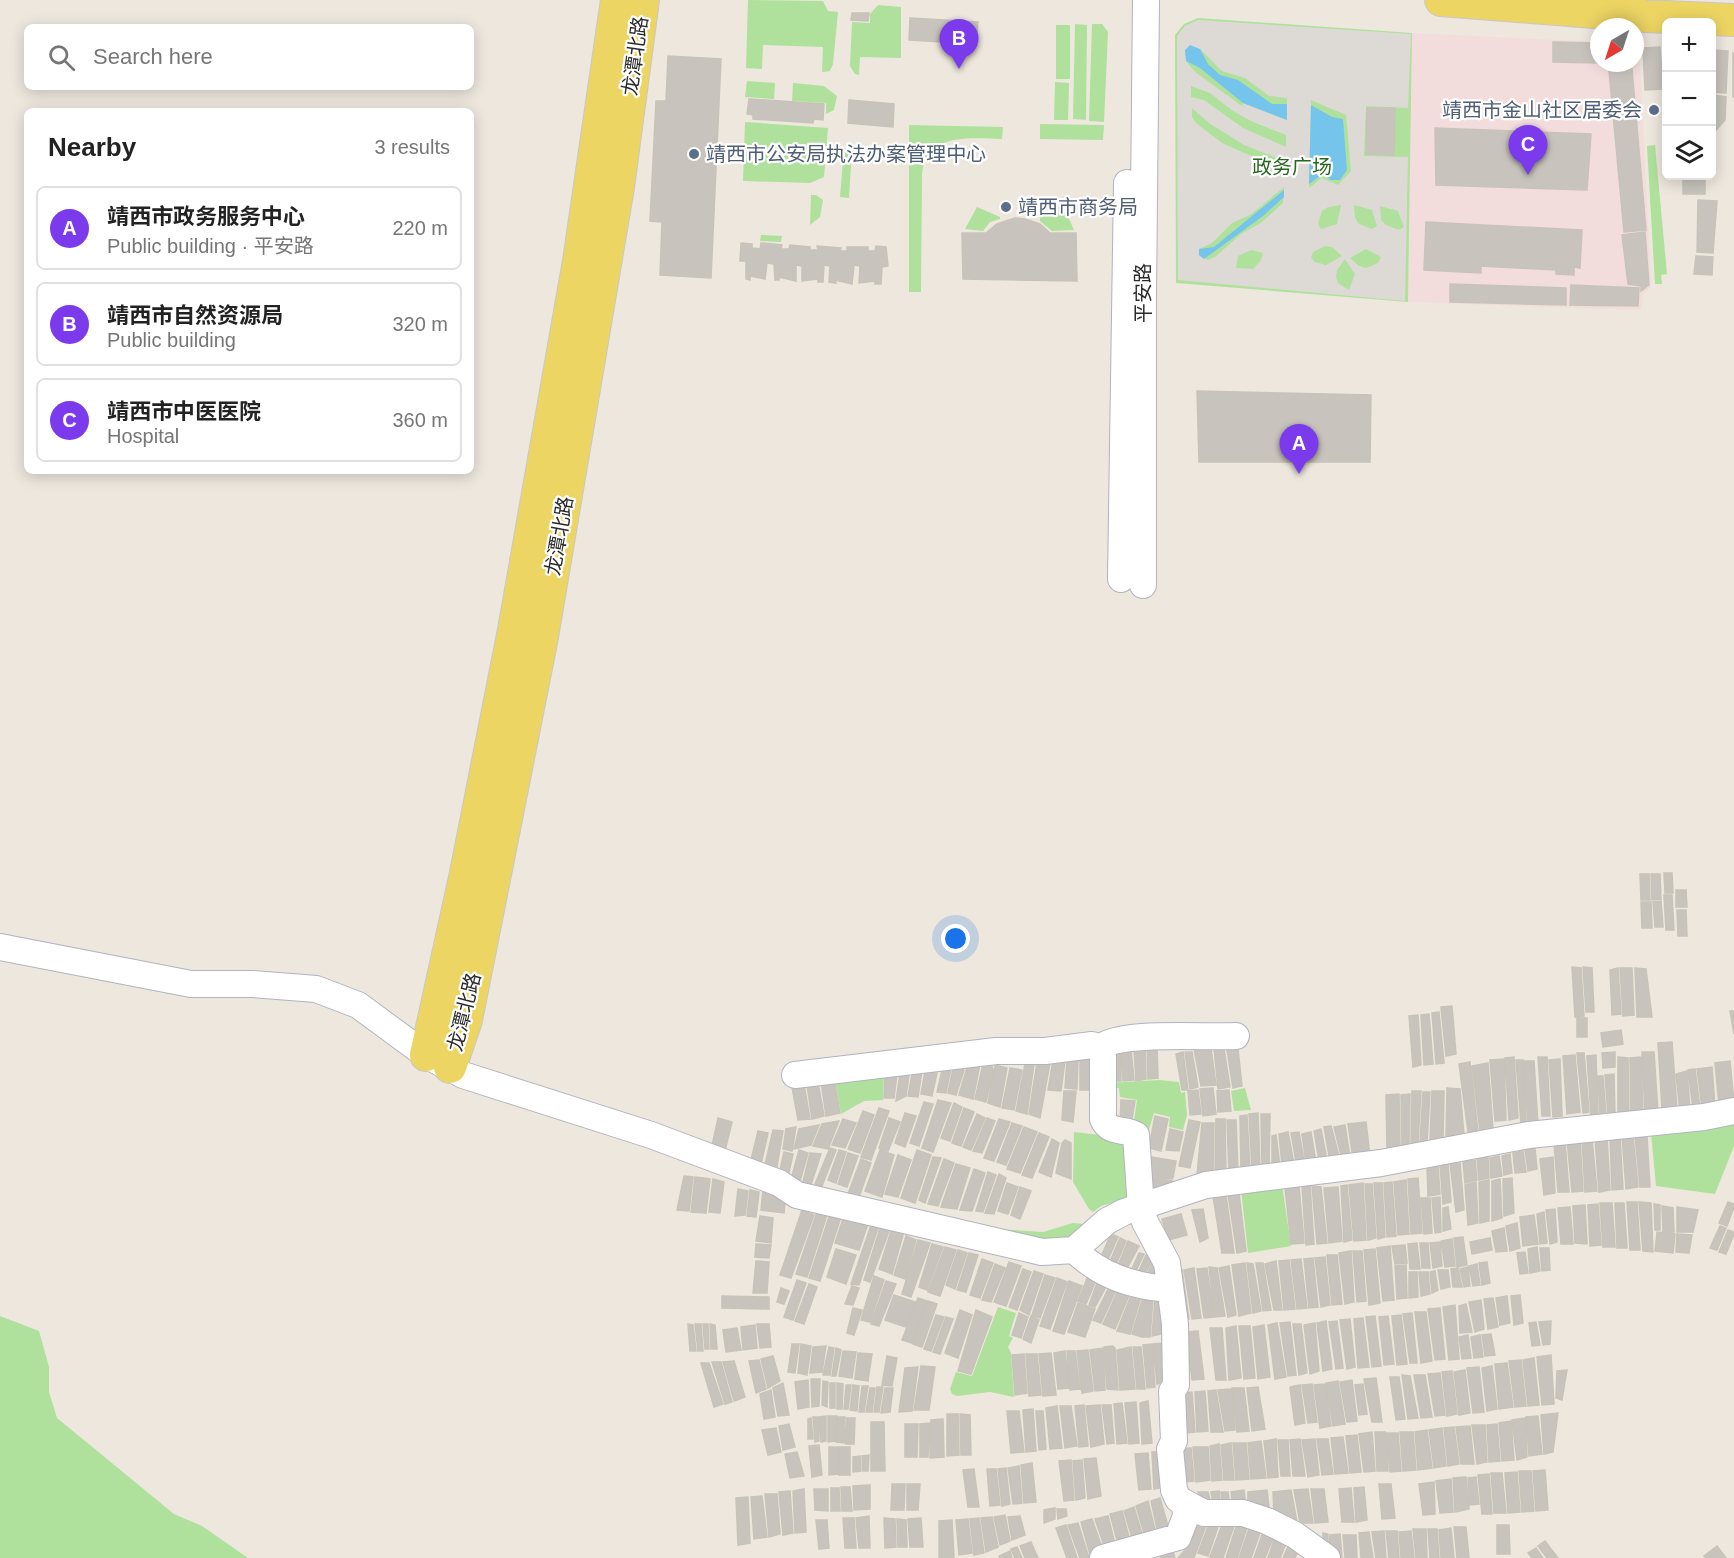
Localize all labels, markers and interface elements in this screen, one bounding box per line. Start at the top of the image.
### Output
street label: 龙潭北路 [619,15,651,97]
north arrow [1590,18,1644,72]
map controls [1662,18,1716,180]
button: + [1662,18,1716,72]
pin: B [940,20,978,69]
search box [24,24,474,90]
icon: search [45,41,78,74]
text: Search here [93,44,213,69]
button: − [1662,72,1716,126]
place label: 靖西市金山社区居委会 [1442,99,1642,121]
marker: 靖西市金山社区居委会 [1647,103,1661,117]
pin: C [1508,126,1547,175]
button: layers [1662,126,1716,180]
text: Nearby [48,132,136,162]
text: 3 results [374,136,450,158]
place label: 靖西市公安局执法办案管理中心 [706,143,986,165]
marker: 靖西市公安局执法办案管理中心 [687,147,701,161]
park label: 政务广场 [1252,156,1332,178]
place label: 靖西市商务局 [1018,196,1138,218]
marker: 靖西市商务局 [999,200,1013,214]
text: 靖西市政务服务中心 [107,204,305,229]
text: A [62,217,77,239]
text: 220 m [392,217,448,239]
text: Public building · 平安路 [107,235,314,257]
street label: 平安路 [1132,263,1154,323]
text: 靖西市自然资源局 [107,303,283,328]
text: B [62,313,77,335]
text: 320 m [392,313,448,335]
text: Public building [107,329,236,351]
text: 靖西市中医医院 [107,399,261,424]
text: C [62,409,77,431]
text: 360 m [392,409,448,431]
pin: A [1280,424,1318,474]
text: Hospital [107,425,179,447]
street label: 龙潭北路 [541,495,577,577]
your location [941,924,970,953]
street label: 龙潭北路 [444,971,484,1053]

